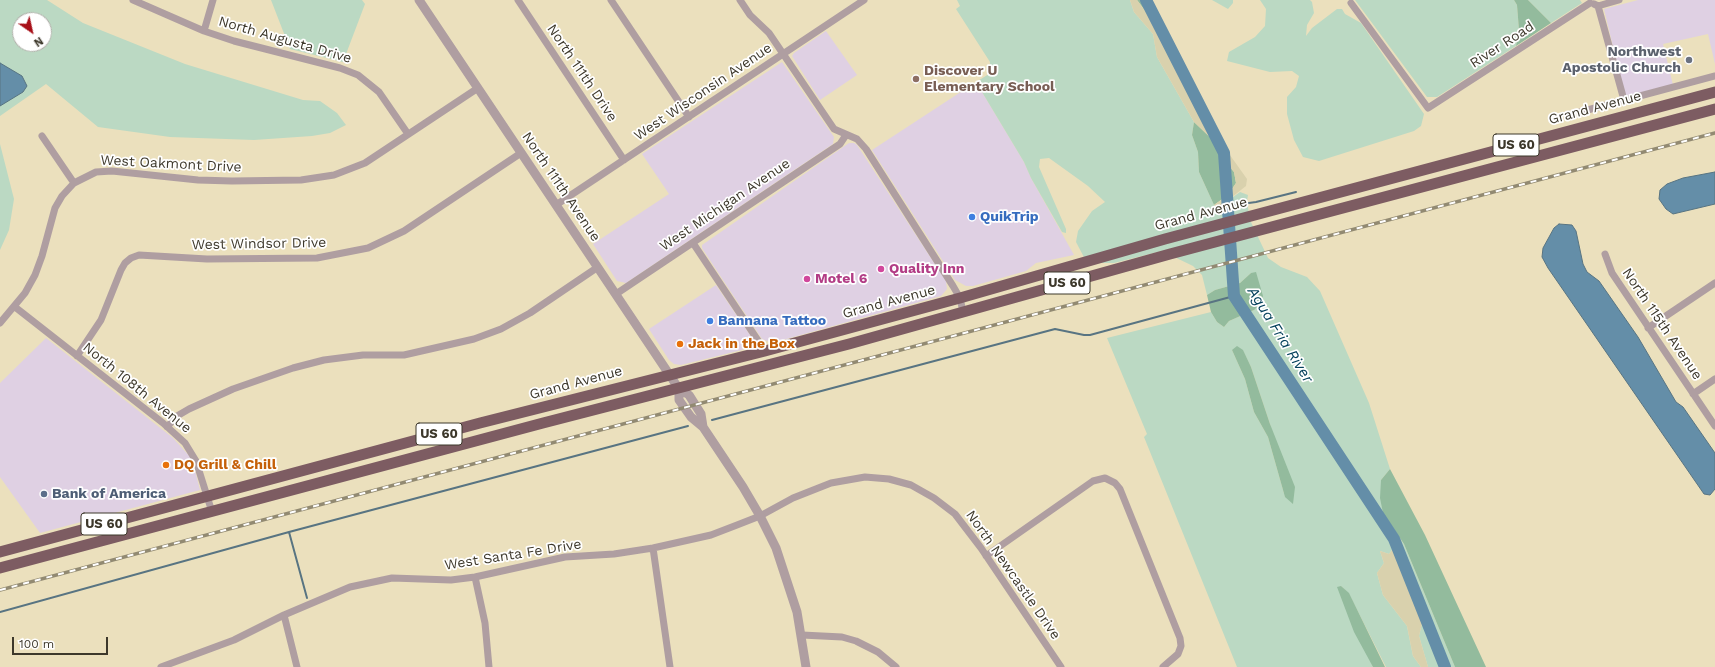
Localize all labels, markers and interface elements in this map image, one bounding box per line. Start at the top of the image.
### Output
north arrow [12,12,52,52]
street label: North Augusta Drive [216,13,354,67]
street label: River Road [1467,18,1537,72]
street label: North 111th Drive [543,21,621,125]
text: N [31,34,45,49]
street label: West Wisconsin Avenue [631,40,775,144]
place label: Northwest Apostolic Church [1562,44,1681,76]
marker: Northwest Apostolic Church [1684,55,1694,65]
place label: Discover U Elementary School [924,63,1055,96]
marker: Discover U Elementary School [911,74,921,84]
street label: Grand Avenue [1547,88,1643,128]
street label: North 111th Avenue [518,129,604,245]
road number: US 60 [1493,134,1539,156]
street label: West Oakmont Drive [100,152,242,176]
street label: West Michigan Avenue [657,155,793,255]
street label: Grand Avenue [1153,194,1249,234]
place label: QuikTrip [980,209,1039,225]
marker: QuikTrip [967,212,977,222]
street label: West Windsor Drive [191,234,327,254]
place label: Quality Inn [889,261,965,277]
marker: Quality Inn [876,264,886,274]
street label: North 115th Avenue [1618,265,1706,383]
place label: Motel 6 [815,271,867,287]
road number: US 60 [1044,272,1090,294]
marker: Motel 6 [802,274,812,284]
street label: Grand Avenue [841,282,937,322]
water label: Agua Fria River [1243,284,1317,386]
place label: Bannana Tattoo [718,313,826,329]
marker: Bannana Tattoo [705,316,715,326]
place label: Jack in the Box [688,336,795,352]
street label: North 108th Avenue [79,339,195,437]
marker: Jack in the Box [675,339,685,349]
street label: Grand Avenue [528,363,624,403]
road number: US 60 [416,423,462,445]
place label: DQ Grill & Chill [174,457,276,473]
marker: DQ Grill & Chill [161,460,171,470]
place label: Bank of America [52,486,166,502]
marker: Bank of America [39,489,49,499]
street label: North Newcastle Drive [962,507,1064,643]
road number: US 60 [81,513,127,535]
street label: West Santa Fe Drive [443,536,583,574]
scale bar [14,629,110,655]
text: 100 m [19,637,54,651]

